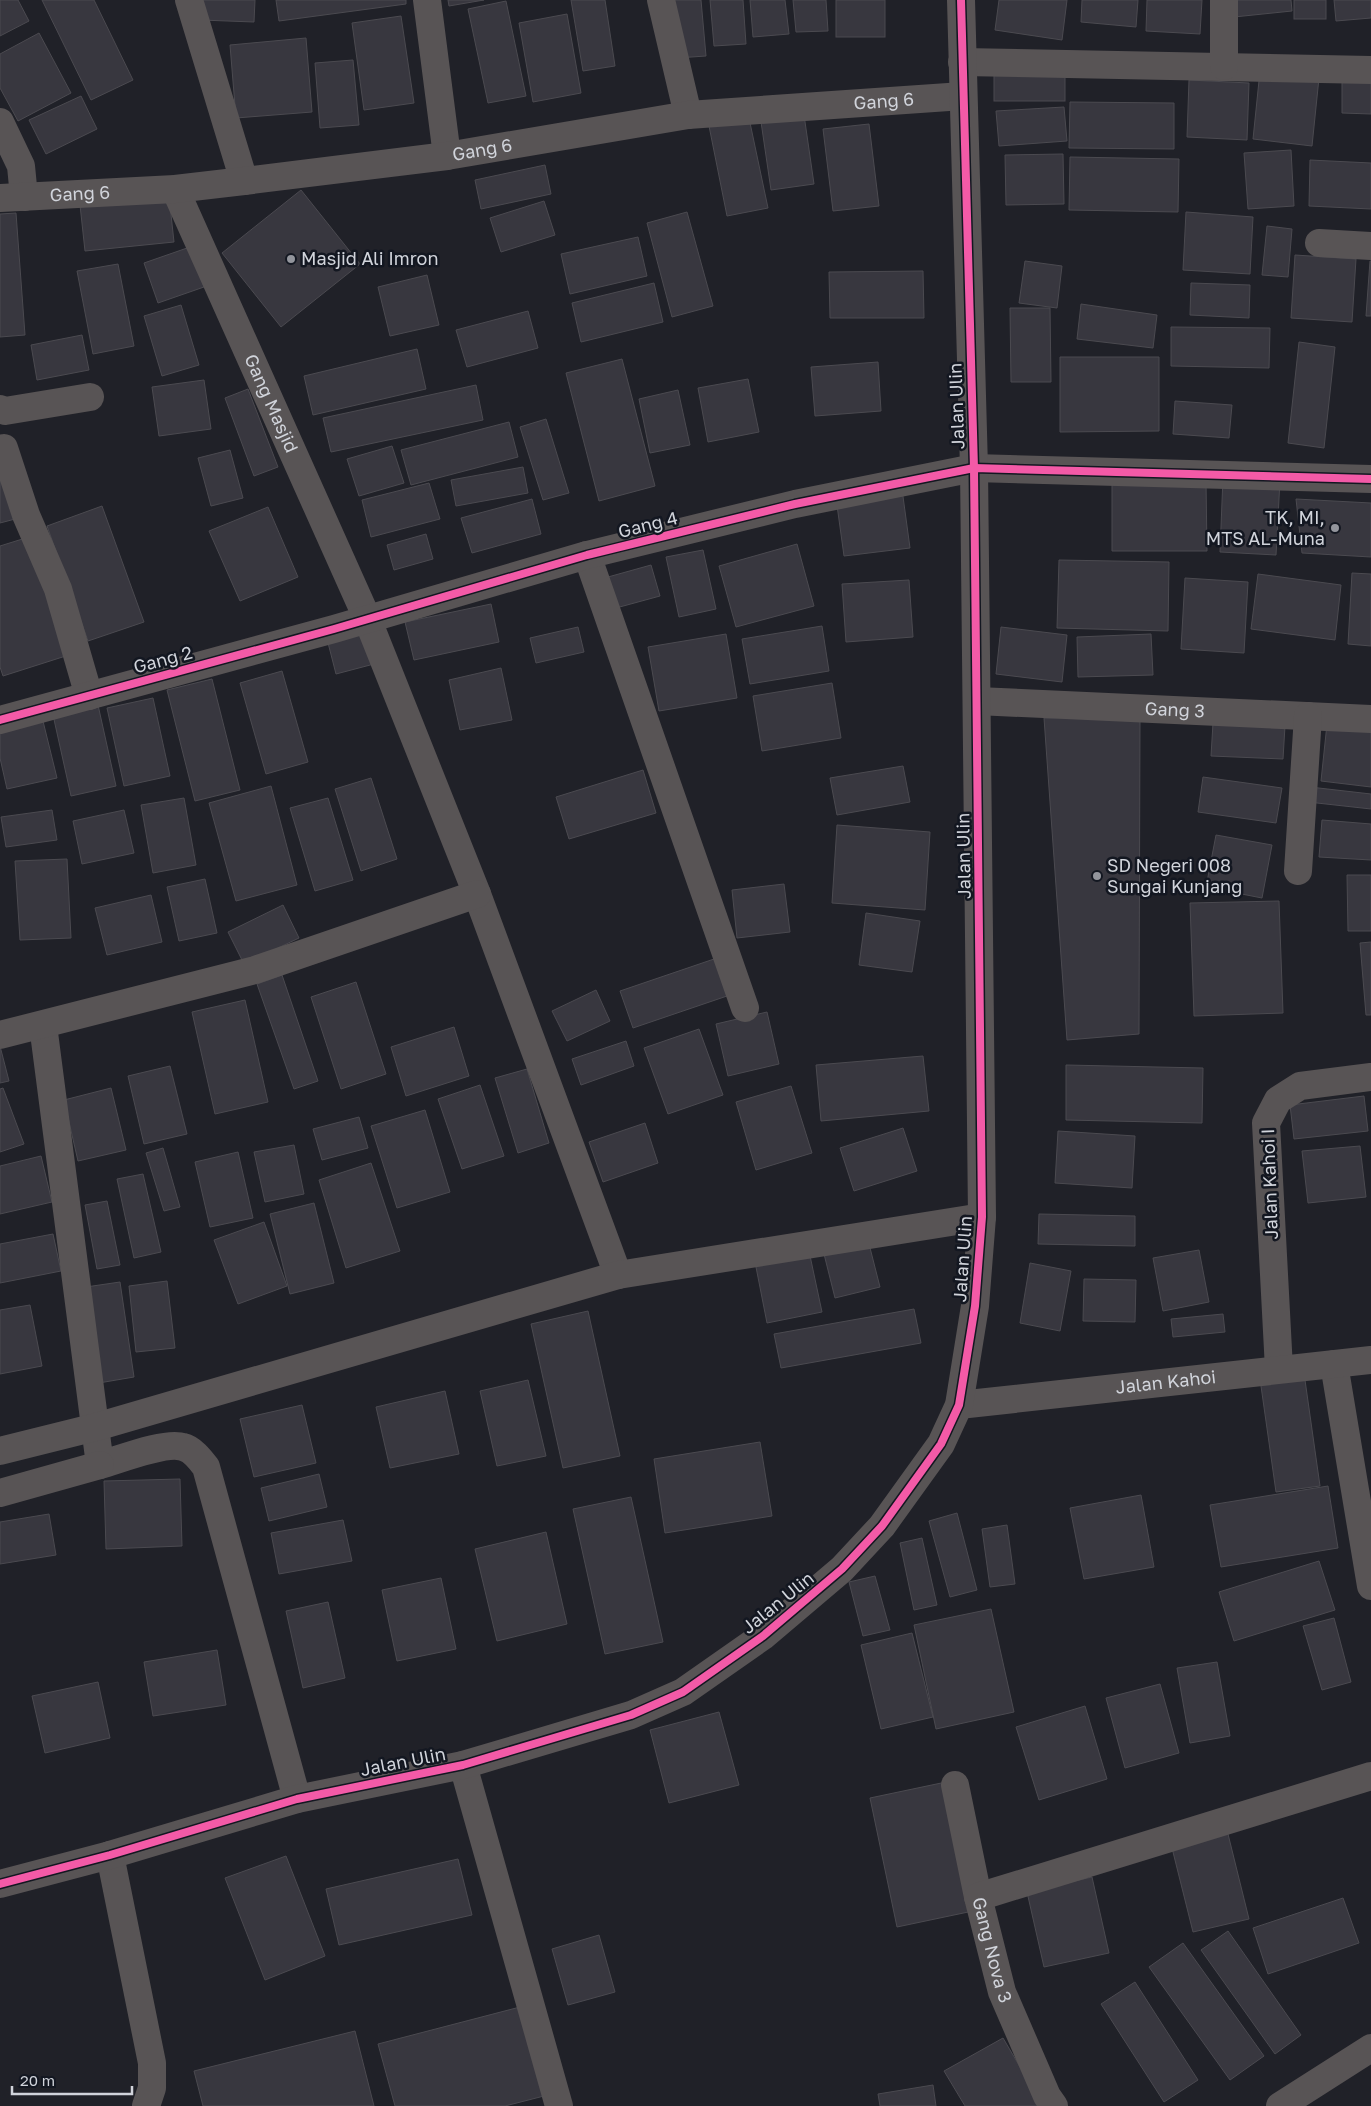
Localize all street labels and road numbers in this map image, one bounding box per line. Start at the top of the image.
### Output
street label: Gang 6 [853,87,915,114]
street label: Gang 6 [450,133,514,165]
street label: Gang 6 [49,180,111,205]
street label: Gang Masjid [240,350,303,456]
street label: Jalan Ulin [943,362,969,450]
street label: Gang 4 [616,506,680,542]
street label: Gang 2 [131,641,195,677]
street label: Gang 3 [1144,697,1205,721]
street label: Jalan Ulin [951,813,975,899]
street label: Jalan Kahoi I [1256,1128,1282,1240]
street label: Jalan Ulin [948,1215,976,1303]
street label: Jalan Kahoi [1114,1365,1217,1398]
street label: Jalan Ulin [737,1566,818,1638]
street label: Jalan Ulin [358,1742,447,1780]
street label: Gang Nova 3 [968,1894,1017,2006]

